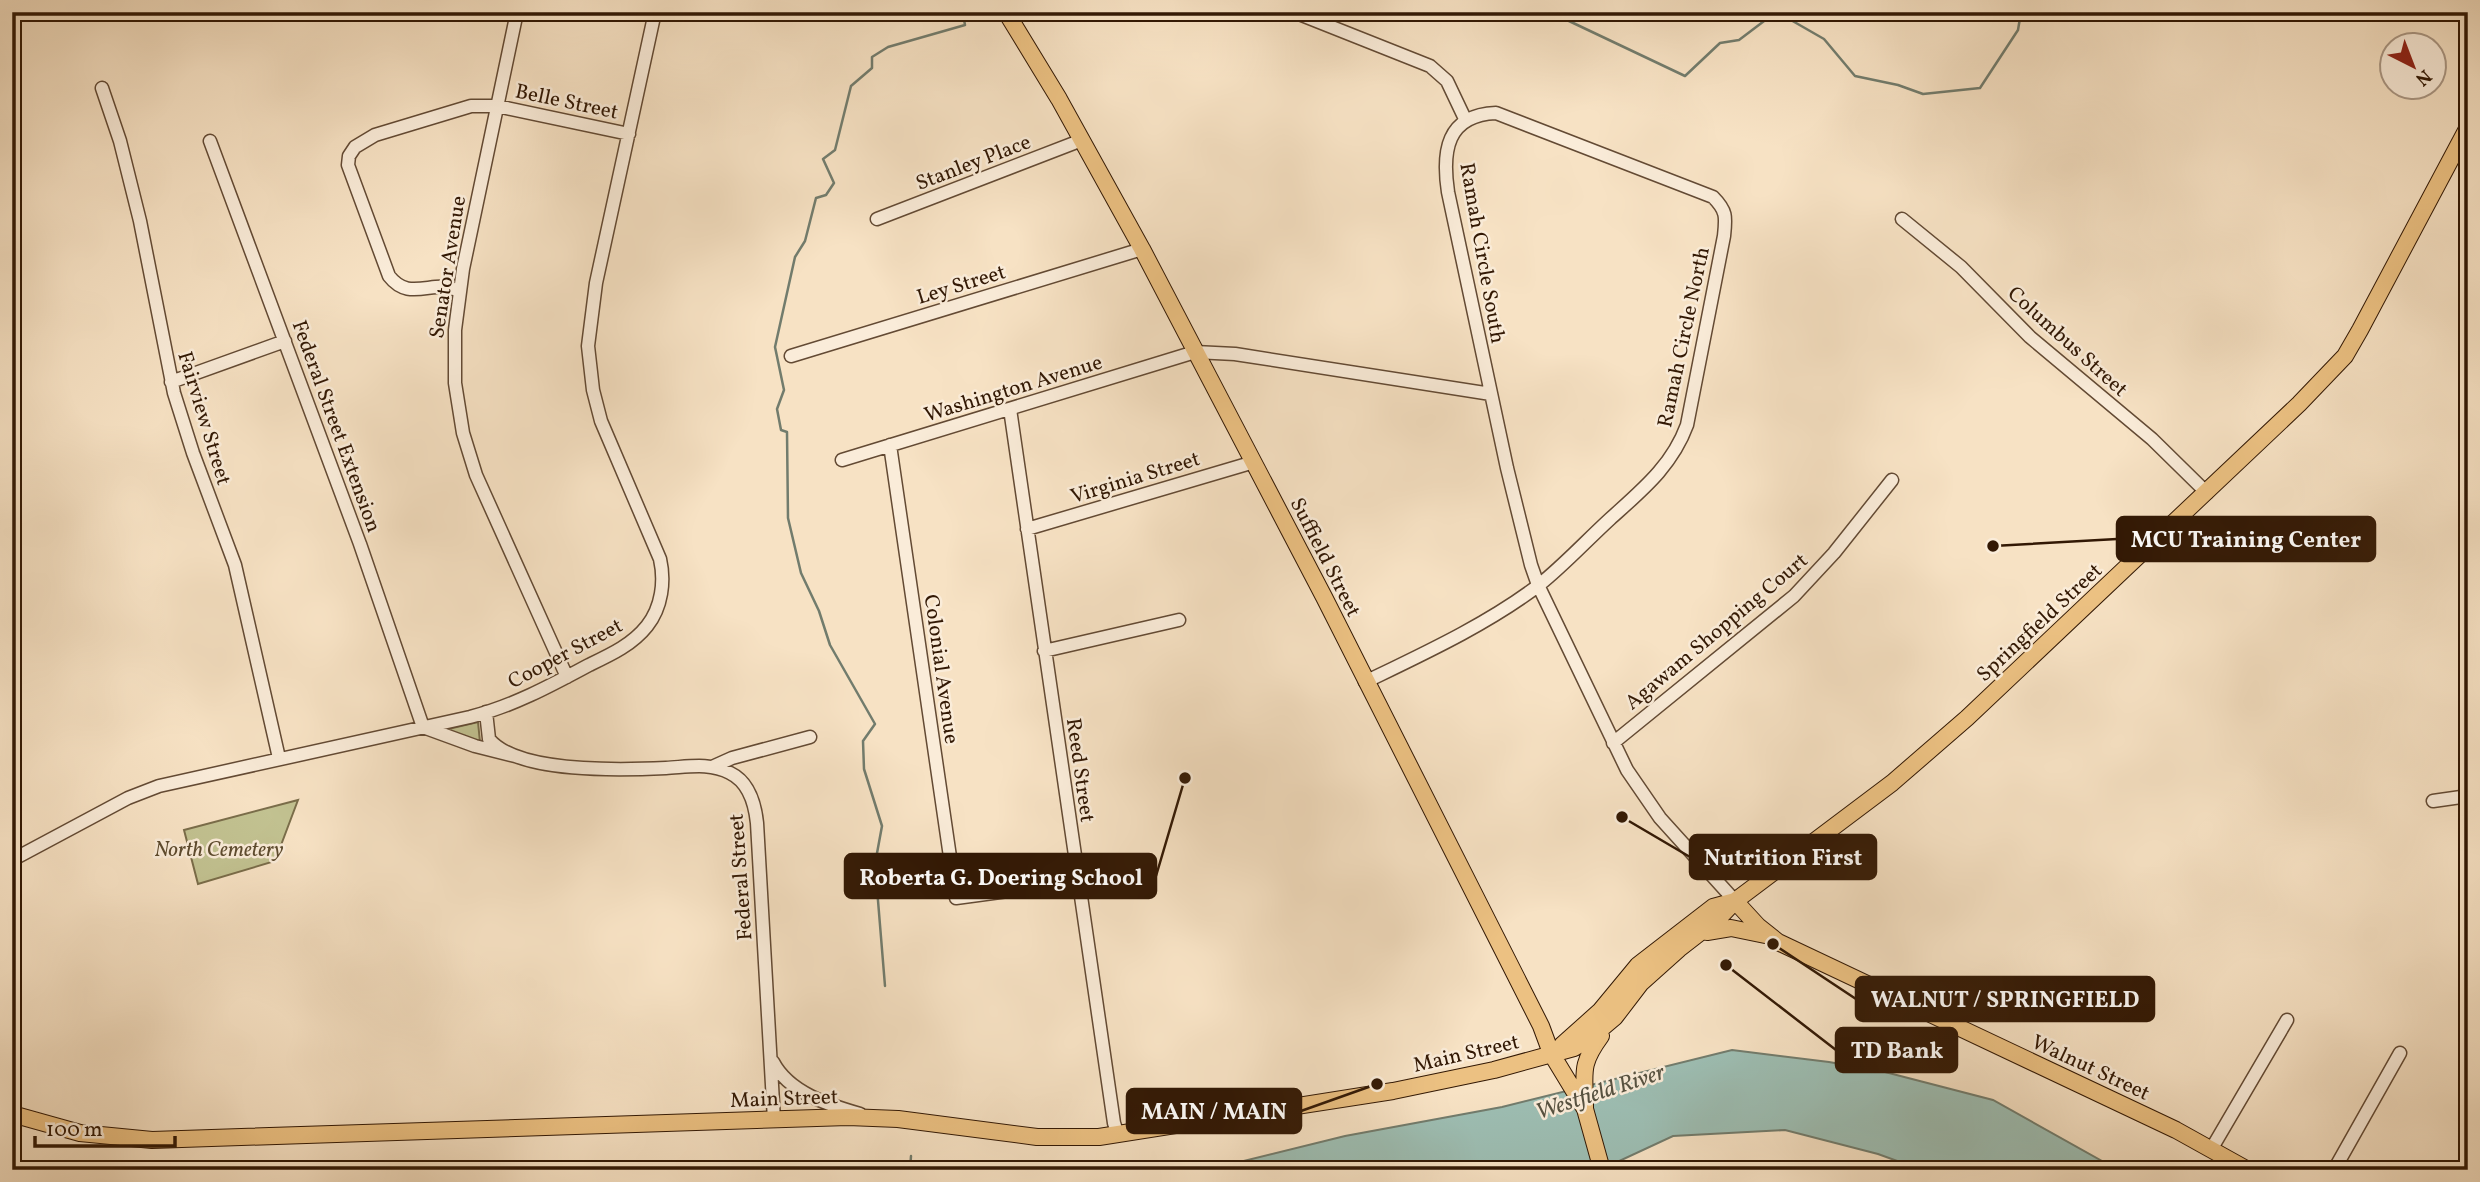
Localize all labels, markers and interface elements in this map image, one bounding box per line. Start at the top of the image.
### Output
north arrow [2378,32,2448,102]
text: N [2409,63,2437,92]
street label: Belle Street [512,77,621,128]
street label: Stanley Place [912,128,1035,199]
street label: Ramah Circle South [1451,161,1512,346]
street label: Senator Avenue [423,194,474,341]
street label: Ramah Circle North [1651,244,1718,430]
street label: Ley Street [913,258,1009,313]
street label: Columbus Street [2000,280,2134,404]
street label: Federal Street Extension [284,316,387,537]
street label: Fairview Street [169,348,238,489]
street label: Washington Avenue [921,349,1106,430]
street label: Virginia Street [1067,445,1204,512]
street label: Suffield Street [1282,493,1367,622]
callout: MCU Training Center [2117,517,2375,561]
text: MCU Training Center [2131,525,2361,557]
street label: Agawam Shopping Court [1619,547,1815,717]
street label: Springfield Street [1971,557,2109,689]
street label: Colonial Avenue [916,593,965,746]
street label: Cooper Street [503,612,628,697]
street label: Reed Street [1058,716,1101,824]
street label: Federal Street [723,812,760,941]
callout: Nutrition First [1690,835,1876,879]
park label: North Cemetery [155,836,284,865]
text: Nutrition First [1704,843,1863,875]
callout: Roberta G. Doering School [845,854,1156,898]
text: Roberta G. Doering School [859,863,1143,895]
callout: WALNUT / SPRINGFIELD [1856,977,2154,1021]
text: WALNUT / SPRINGFIELD [1871,985,2139,1017]
street label: Main Street [1410,1028,1522,1081]
callout: TD Bank [1836,1028,1957,1072]
street label: Walnut Street [2027,1028,2154,1108]
text: TD Bank [1850,1036,1944,1068]
water label: Westfield River [1532,1057,1670,1129]
street label: Main Street [730,1083,839,1116]
callout: MAIN / MAIN [1127,1089,1301,1133]
text: MAIN / MAIN [1141,1097,1287,1129]
scale bar [35,1105,175,1149]
text: 100 m [46,1116,103,1145]

